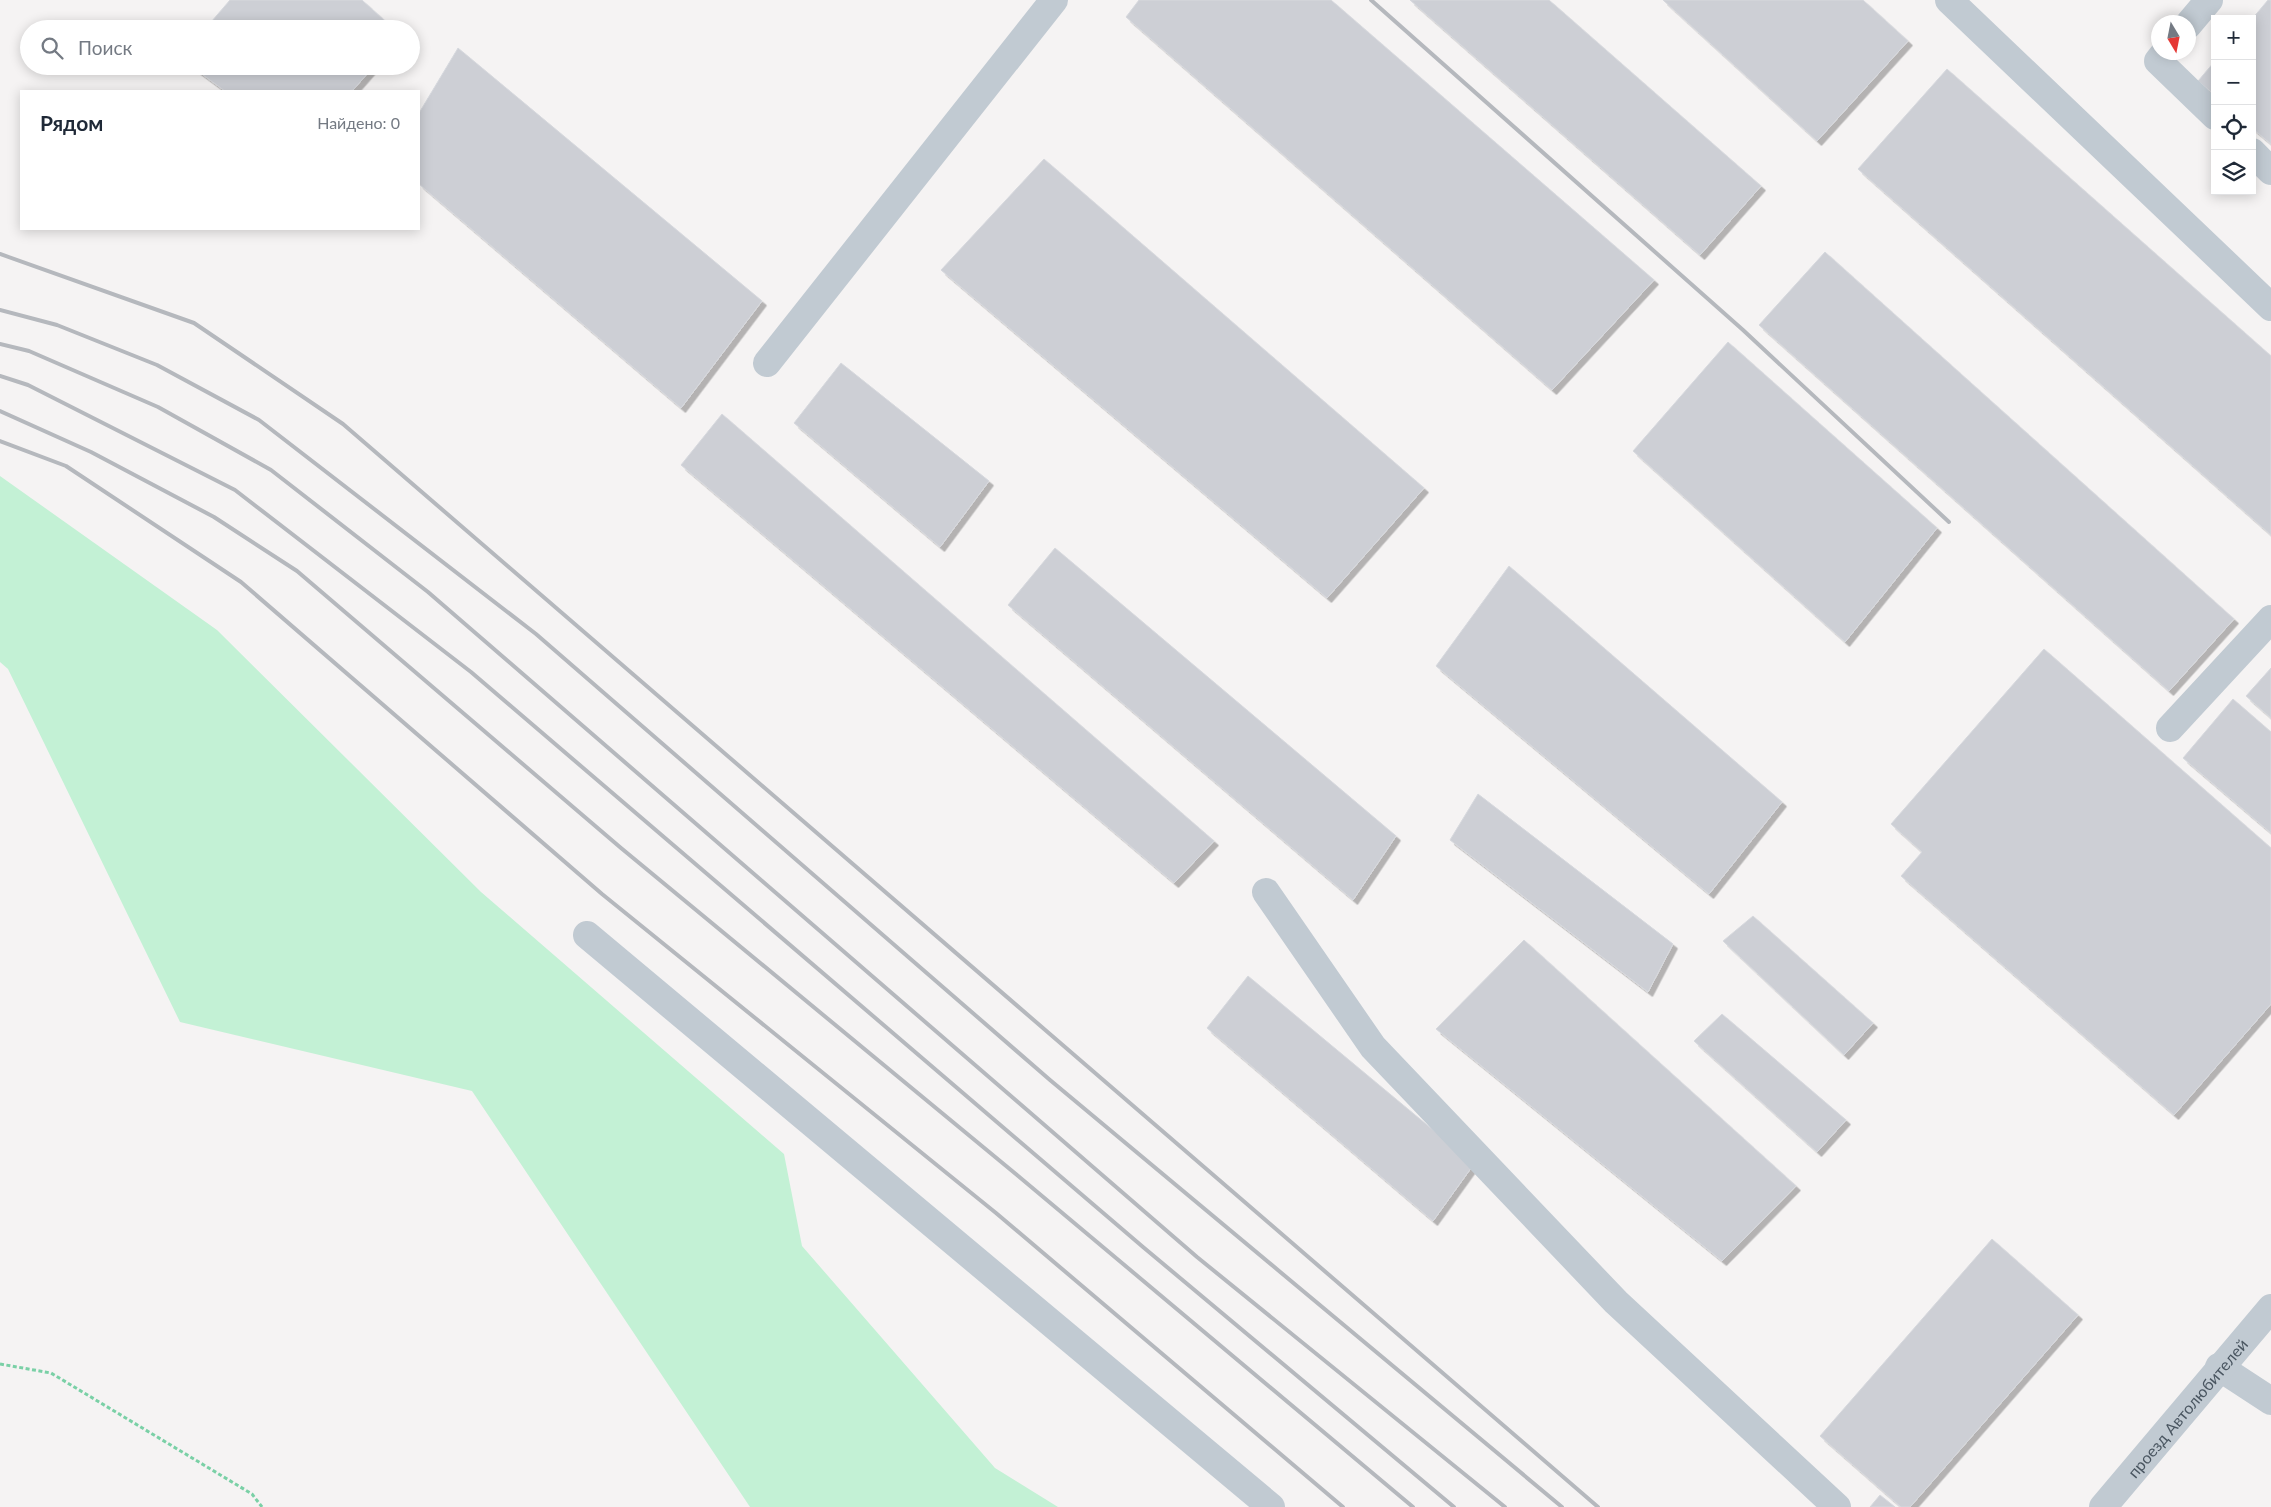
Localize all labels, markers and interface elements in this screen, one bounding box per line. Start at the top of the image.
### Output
north arrow [2151,15,2196,60]
map controls [2211,15,2256,195]
button: + [2211,15,2256,60]
search box [20,20,420,75]
icon: search [38,34,66,62]
text: Поиск [78,36,132,59]
button: − [2211,60,2256,105]
button: locate [2211,105,2256,150]
text: Рядом [40,110,103,135]
text: Найдено: 0 [317,113,400,132]
button: layers [2211,150,2256,195]
street label: проезд Автолюбителей [2123,1334,2251,1481]

